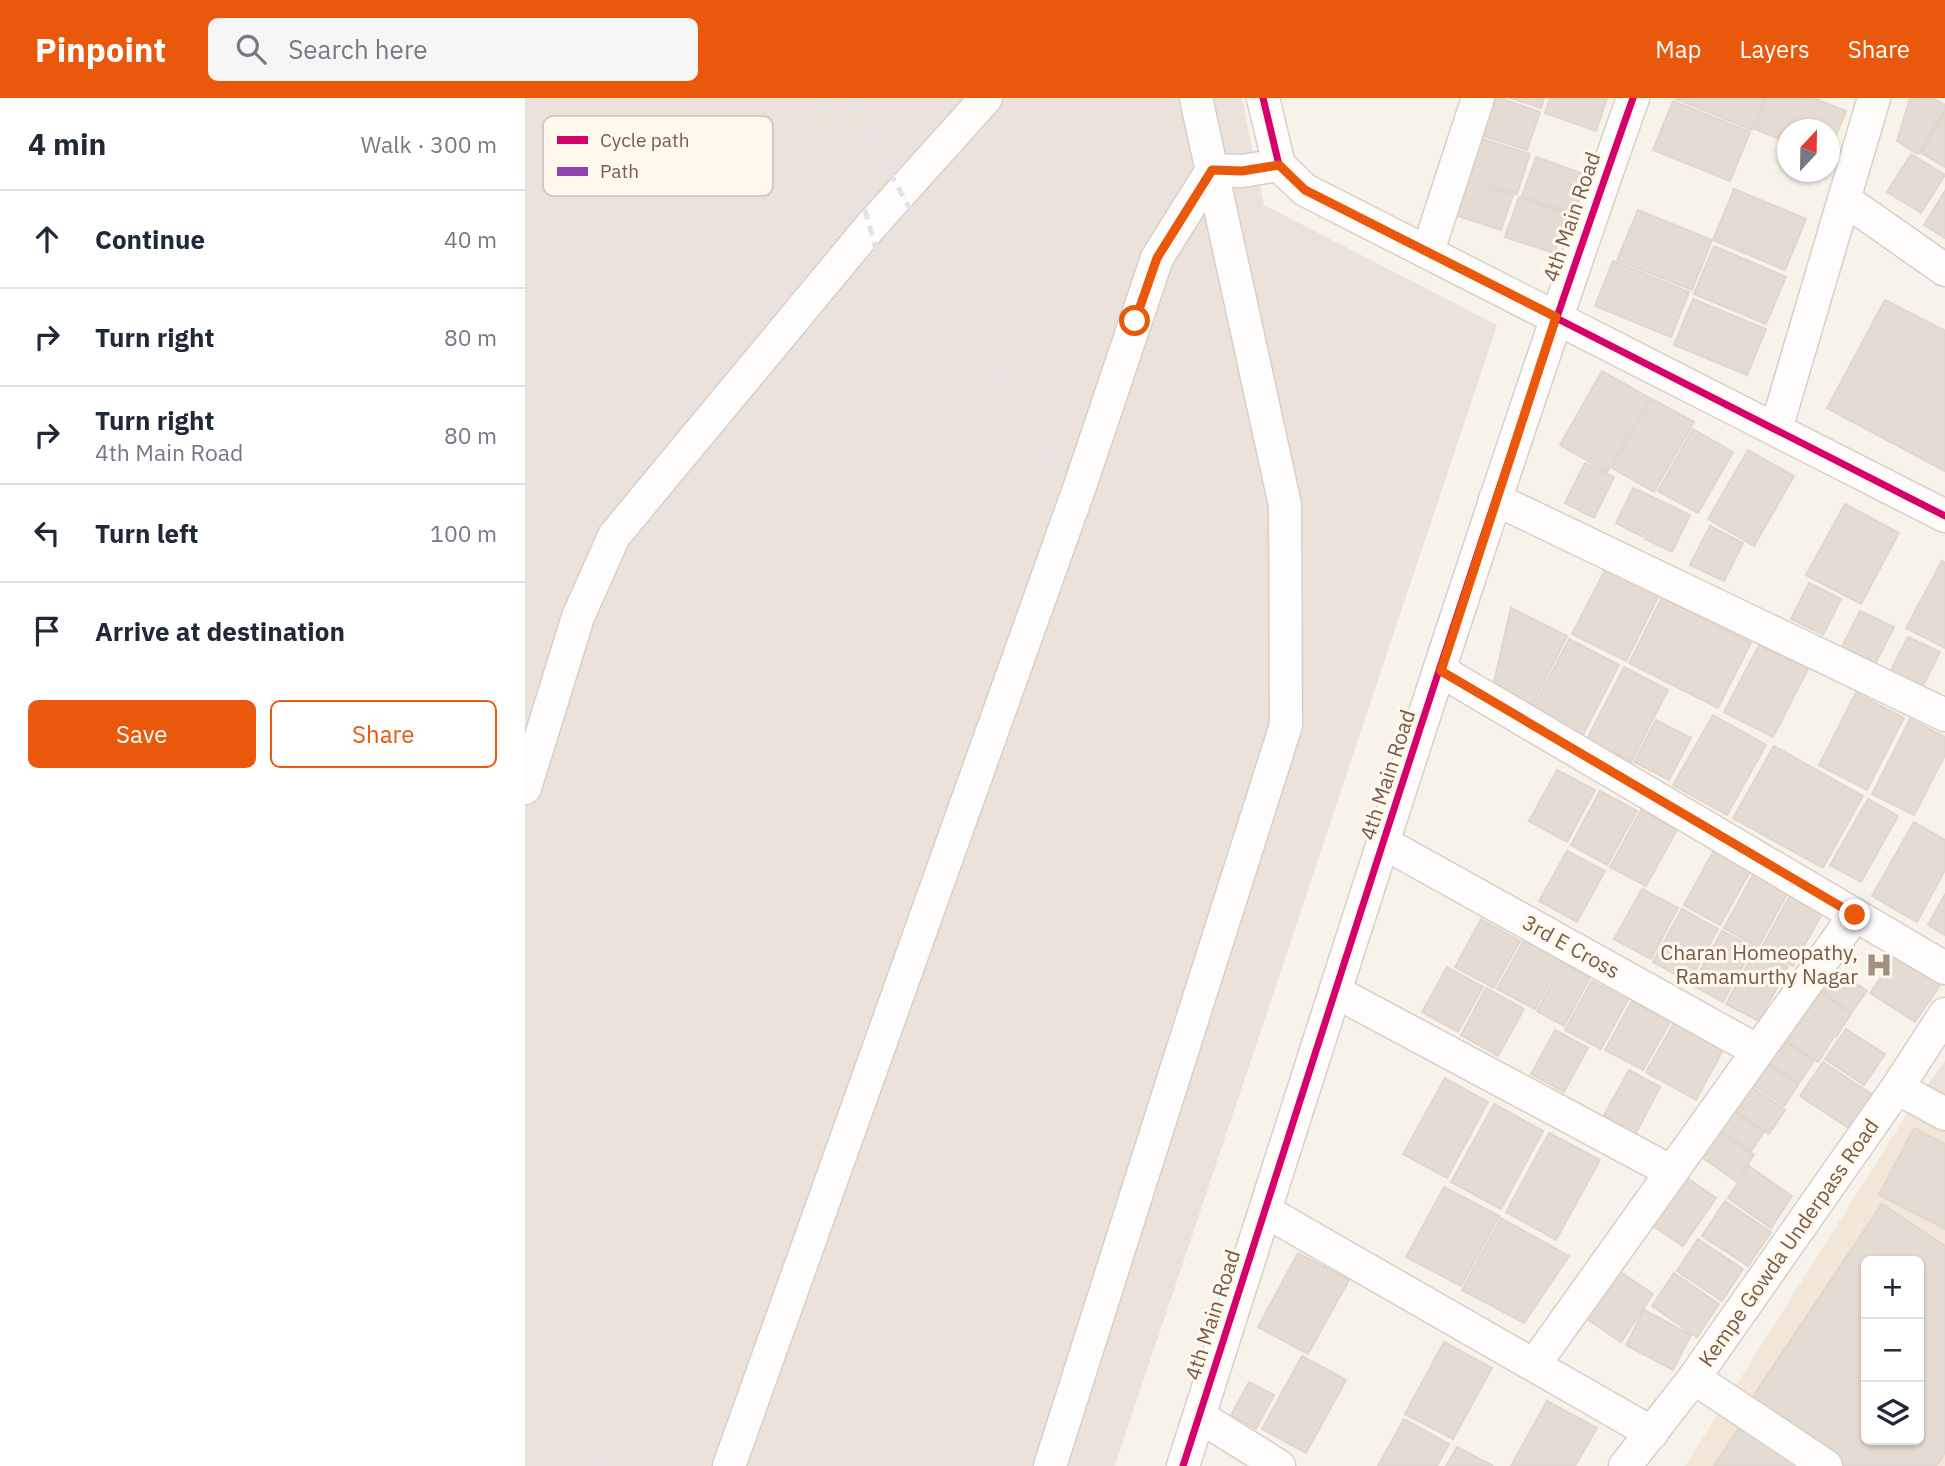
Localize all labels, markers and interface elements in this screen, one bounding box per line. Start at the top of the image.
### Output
search box [208,18,698,81]
text: Pinpoint [35,28,166,71]
icon: search [232,30,270,68]
text: Search here [288,32,428,66]
text: Map [1655,33,1702,65]
text: Layers [1740,33,1810,65]
text: Share [1848,33,1910,65]
legend [543,116,773,196]
north arrow [1777,119,1840,182]
text: 4 min [28,124,106,163]
text: Cycle path [600,128,689,152]
text: Walk · 300 m [361,129,497,159]
street label: 4th Main Road [1536,148,1606,285]
text: Path [600,159,639,183]
icon: ahead [28,220,66,258]
text: Continue [95,222,205,256]
text: 40 m [444,224,497,254]
route start [1119,305,1150,336]
icon: right [28,318,66,356]
text: Turn right [95,320,214,354]
text: 80 m [444,322,497,352]
text: Turn right [95,403,214,437]
icon: right [28,416,66,454]
text: 80 m [444,420,497,450]
text: 4th Main Road [95,437,243,467]
icon: left [28,514,66,552]
text: Turn left [95,516,198,550]
text: 100 m [430,518,497,548]
icon: arrive [28,612,66,650]
text: Arrive at destination [95,614,345,648]
button: Save [28,700,256,768]
button: Share [270,700,497,768]
street label: 4th Main Road [1353,706,1421,843]
route end [1839,899,1870,930]
street label: 3rd E Cross [1518,908,1625,984]
place label: Charan Homeopathy, Ramamurthy Nagar [1660,938,1858,990]
hospital icon: Charan Homeopathy, Ramamurthy Nagar [1864,950,1894,980]
street label: Kempe Gowda Underpass Road [1692,1113,1885,1372]
street label: 4th Main Road [1178,1246,1246,1383]
map controls [1861,1256,1924,1445]
button: + [1861,1256,1924,1319]
button: − [1861,1319,1924,1382]
button: layers [1861,1382,1924,1445]

